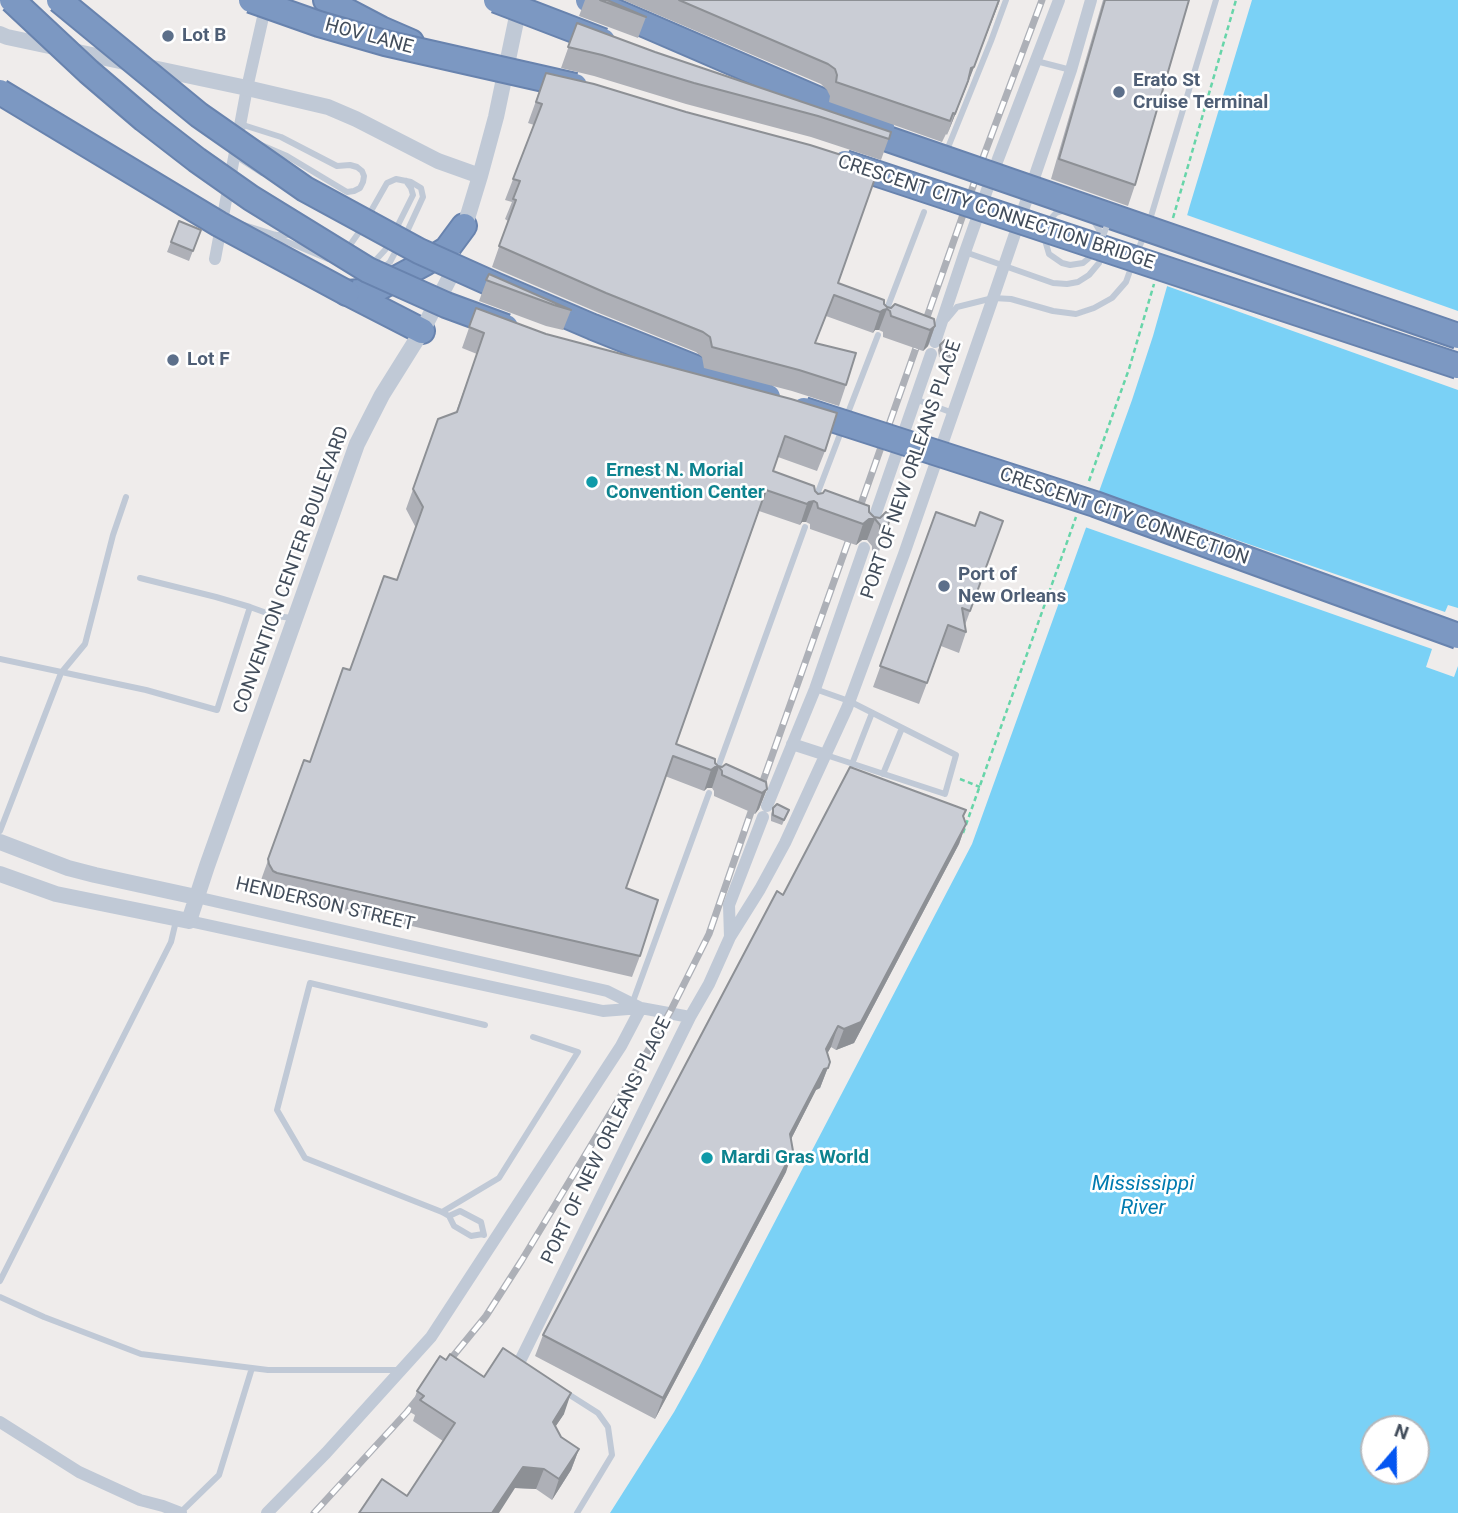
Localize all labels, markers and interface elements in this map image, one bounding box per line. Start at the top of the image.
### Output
street label: HOV LANE [322,14,416,60]
place label: Lot B [182,25,226,47]
marker: Lot B [160,28,176,44]
place label: Erato St Cruise Terminal [1133,70,1268,114]
marker: Erato St Cruise Terminal [1111,84,1127,100]
street label: CRESCENT CITY CONNECTION BRIDGE [835,151,1157,275]
street label: PORT OF NEW ORLEANS PLACE [857,338,967,602]
place label: Lot F [187,349,230,371]
marker: Lot F [165,352,181,368]
street label: CONVENTION CENTER BOULEVARD [229,423,355,717]
place label: Ernest N. Morial Convention Center [606,460,765,504]
street label: CRESCENT CITY CONNECTION [996,464,1252,570]
marker: Ernest N. Morial Convention Center [584,474,600,490]
place label: Port of New Orleans [958,564,1066,608]
marker: Port of New Orleans [936,578,952,594]
street label: HENDERSON STREET [233,873,417,937]
street label: PORT OF NEW ORLEANS PLACE [537,1014,677,1268]
place label: Mardi Gras World [721,1147,869,1169]
marker: Mardi Gras World [699,1150,715,1166]
water label: Mississippi River [1092,1172,1194,1222]
north arrow [1360,1415,1430,1485]
text: N [1391,1419,1412,1445]

